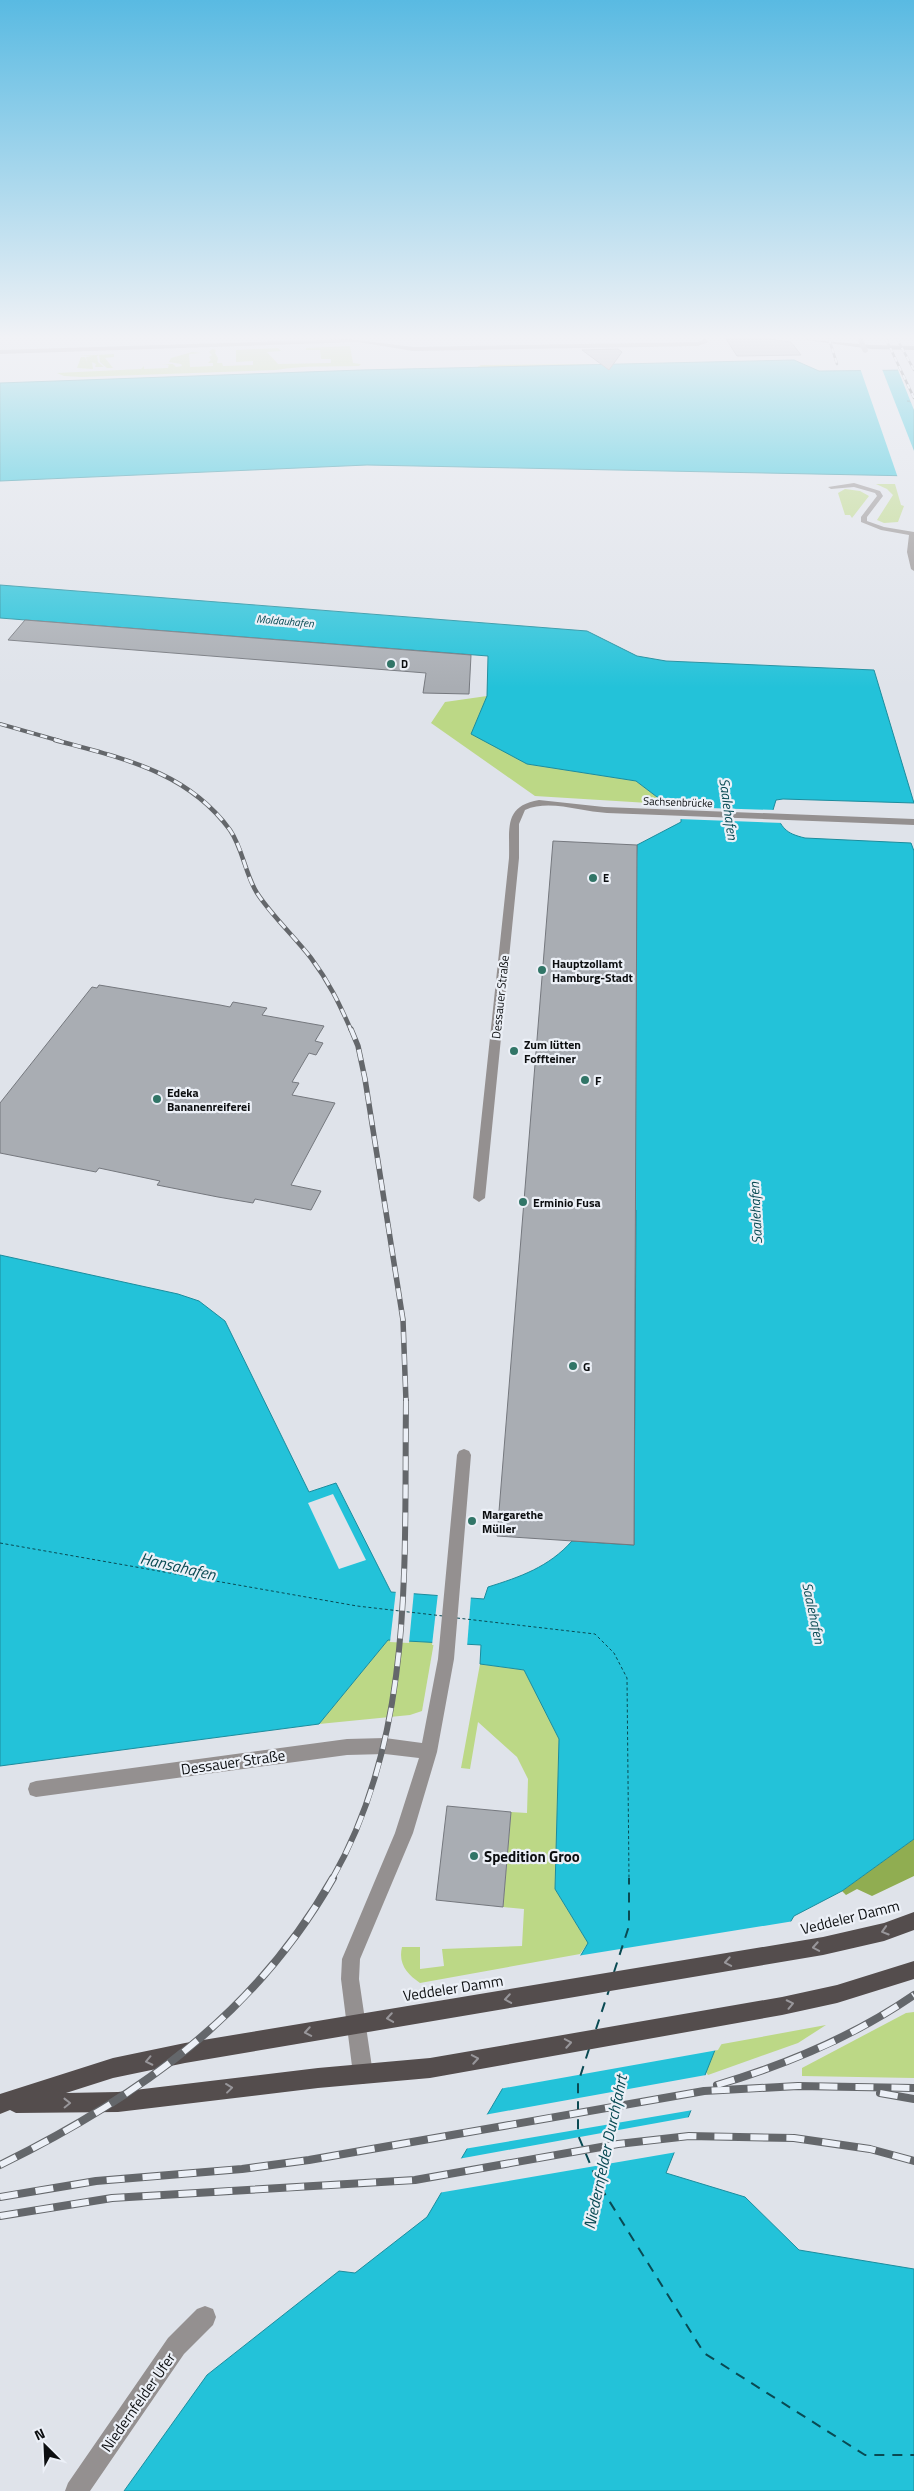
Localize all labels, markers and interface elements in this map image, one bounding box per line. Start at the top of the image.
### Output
water label: Moldauhafen [256,611,315,632]
place label: D [401,656,408,672]
marker: D [385,658,397,670]
water label: Saalehafen [714,777,744,842]
street label: Sachsenbrücke [643,793,714,811]
place label: E [603,870,609,886]
marker: E [587,872,599,884]
street label: Dessauer Straße [486,954,514,1040]
place label: Hauptzollamt Hamburg-Stadt [552,954,633,987]
marker: Hauptzollamt Hamburg-Stadt [536,964,548,976]
place label: Zum lütten Foffteiner [524,1035,581,1068]
marker: Zum lütten Foffteiner [508,1045,520,1057]
place label: F [595,1071,602,1090]
marker: F [579,1074,591,1086]
place label: Edeka Bananenreiferei [167,1083,250,1116]
marker: Edeka Bananenreiferei [151,1093,163,1105]
water label: Saalehafen [743,1180,767,1245]
place label: Erminio Fusa [533,1193,601,1212]
marker: Erminio Fusa [517,1196,529,1208]
place label: G [583,1357,590,1376]
marker: G [567,1360,579,1372]
place label: Margarethe Müller [482,1505,543,1538]
marker: Margarethe Müller [466,1515,478,1527]
water label: Hansahafen [138,1546,219,1587]
water label: Saalehafen [797,1580,831,1647]
street label: Dessauer Straße [179,1743,287,1781]
place label: Spedition Groo [484,1845,580,1868]
marker: Spedition Groo [468,1850,480,1862]
street label: Veddeler Damm [798,1894,902,1940]
one-way arrow [882,1926,890,1936]
one-way arrow [812,1942,821,1952]
one-way arrow [724,1957,732,1967]
street label: Veddeler Damm [401,1969,505,2007]
one-way arrow [503,1993,511,2004]
one-way arrow [786,1999,795,2010]
one-way arrow [386,2013,395,2023]
one-way arrow [304,2027,313,2037]
one-way arrow [563,2039,572,2049]
one-way arrow [144,2055,153,2066]
one-way arrow [471,2055,479,2065]
water label: Niedernfelder Durchfahrt [577,2071,633,2231]
one-way arrow [225,2083,233,2094]
one-way arrow [64,2098,71,2108]
street label: Niedernfelder Ufer [95,2348,181,2456]
north arrow [20,2421,70,2471]
text: N [31,2422,48,2445]

